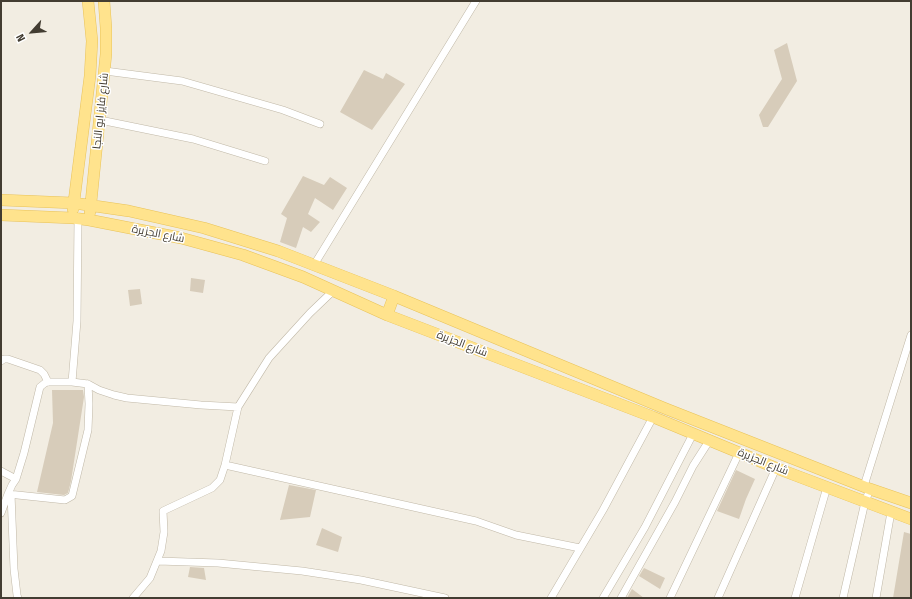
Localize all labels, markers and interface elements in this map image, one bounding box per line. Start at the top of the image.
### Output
north arrow [12,12,52,52]
text: N [14,32,28,44]
street label: شارع فايز ابو النجا [90,72,112,150]
street label: شارع الجزيرة [131,222,185,246]
street label: شارع الجزيرة [435,328,489,360]
street label: شارع الجزيرة [736,446,790,478]

